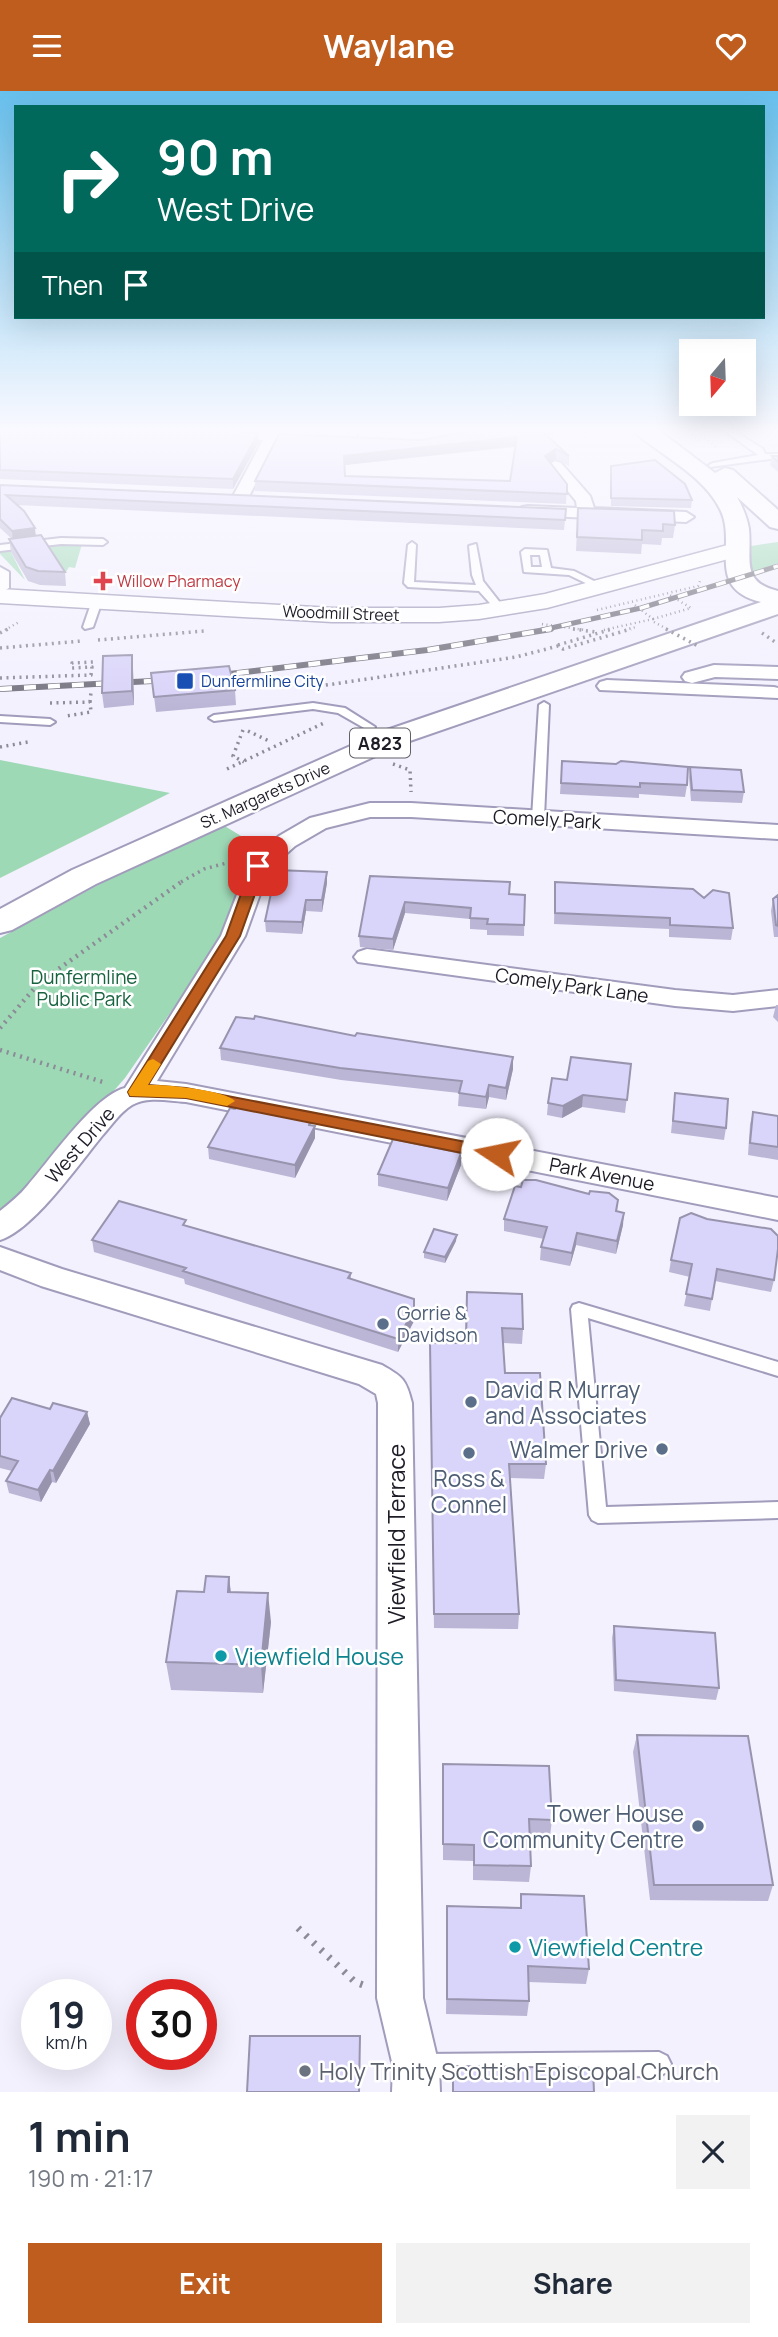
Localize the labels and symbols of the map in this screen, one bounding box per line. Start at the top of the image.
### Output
north arrow [679,339,756,417]
place label: Willow Pharmacy [117,570,241,592]
marker: Willow Pharmacy [95,573,111,589]
street label: Woodmill Street [282,600,400,626]
place label: Dunfermline City [201,670,325,692]
marker: Dunfermline City [175,671,195,691]
road number: A823 [350,729,410,757]
street label: St. Margarets Drive [197,756,333,834]
street label: Comely Park [492,803,602,835]
pin [228,836,288,896]
street label: Comely Park Lane [494,961,650,1009]
park label: Dunfermline Public Park [31,964,137,1012]
street label: West Drive [40,1101,120,1189]
position arrow [460,1117,534,1191]
street label: Park Avenue [547,1151,657,1197]
place label: Gorrie & Davidson [397,1300,478,1348]
marker: Gorrie & Davidson [375,1316,391,1332]
place label: David R Murray and Associates [485,1373,647,1431]
marker: David R Murray and Associates [463,1394,479,1410]
place label: Walmer Drive [510,1433,648,1465]
marker: Walmer Drive [654,1441,670,1457]
street label: Viewfield Terrace [380,1444,412,1624]
marker: Ross & Connel [461,1445,477,1461]
place label: Ross & Connel [431,1462,507,1520]
place label: Viewfield House [235,1640,404,1672]
marker: Viewfield House [213,1648,229,1664]
place label: Tower House Community Centre [483,1797,684,1855]
marker: Tower House Community Centre [690,1818,706,1834]
place label: Viewfield Centre [529,1931,703,1963]
marker: Viewfield Centre [507,1939,523,1955]
speed limit sign: 30 [126,1979,217,2070]
place label: Holy Trinity Scottish Episcopal Church [319,2055,719,2087]
marker: Holy Trinity Scottish Episcopal Church [297,2063,313,2079]

